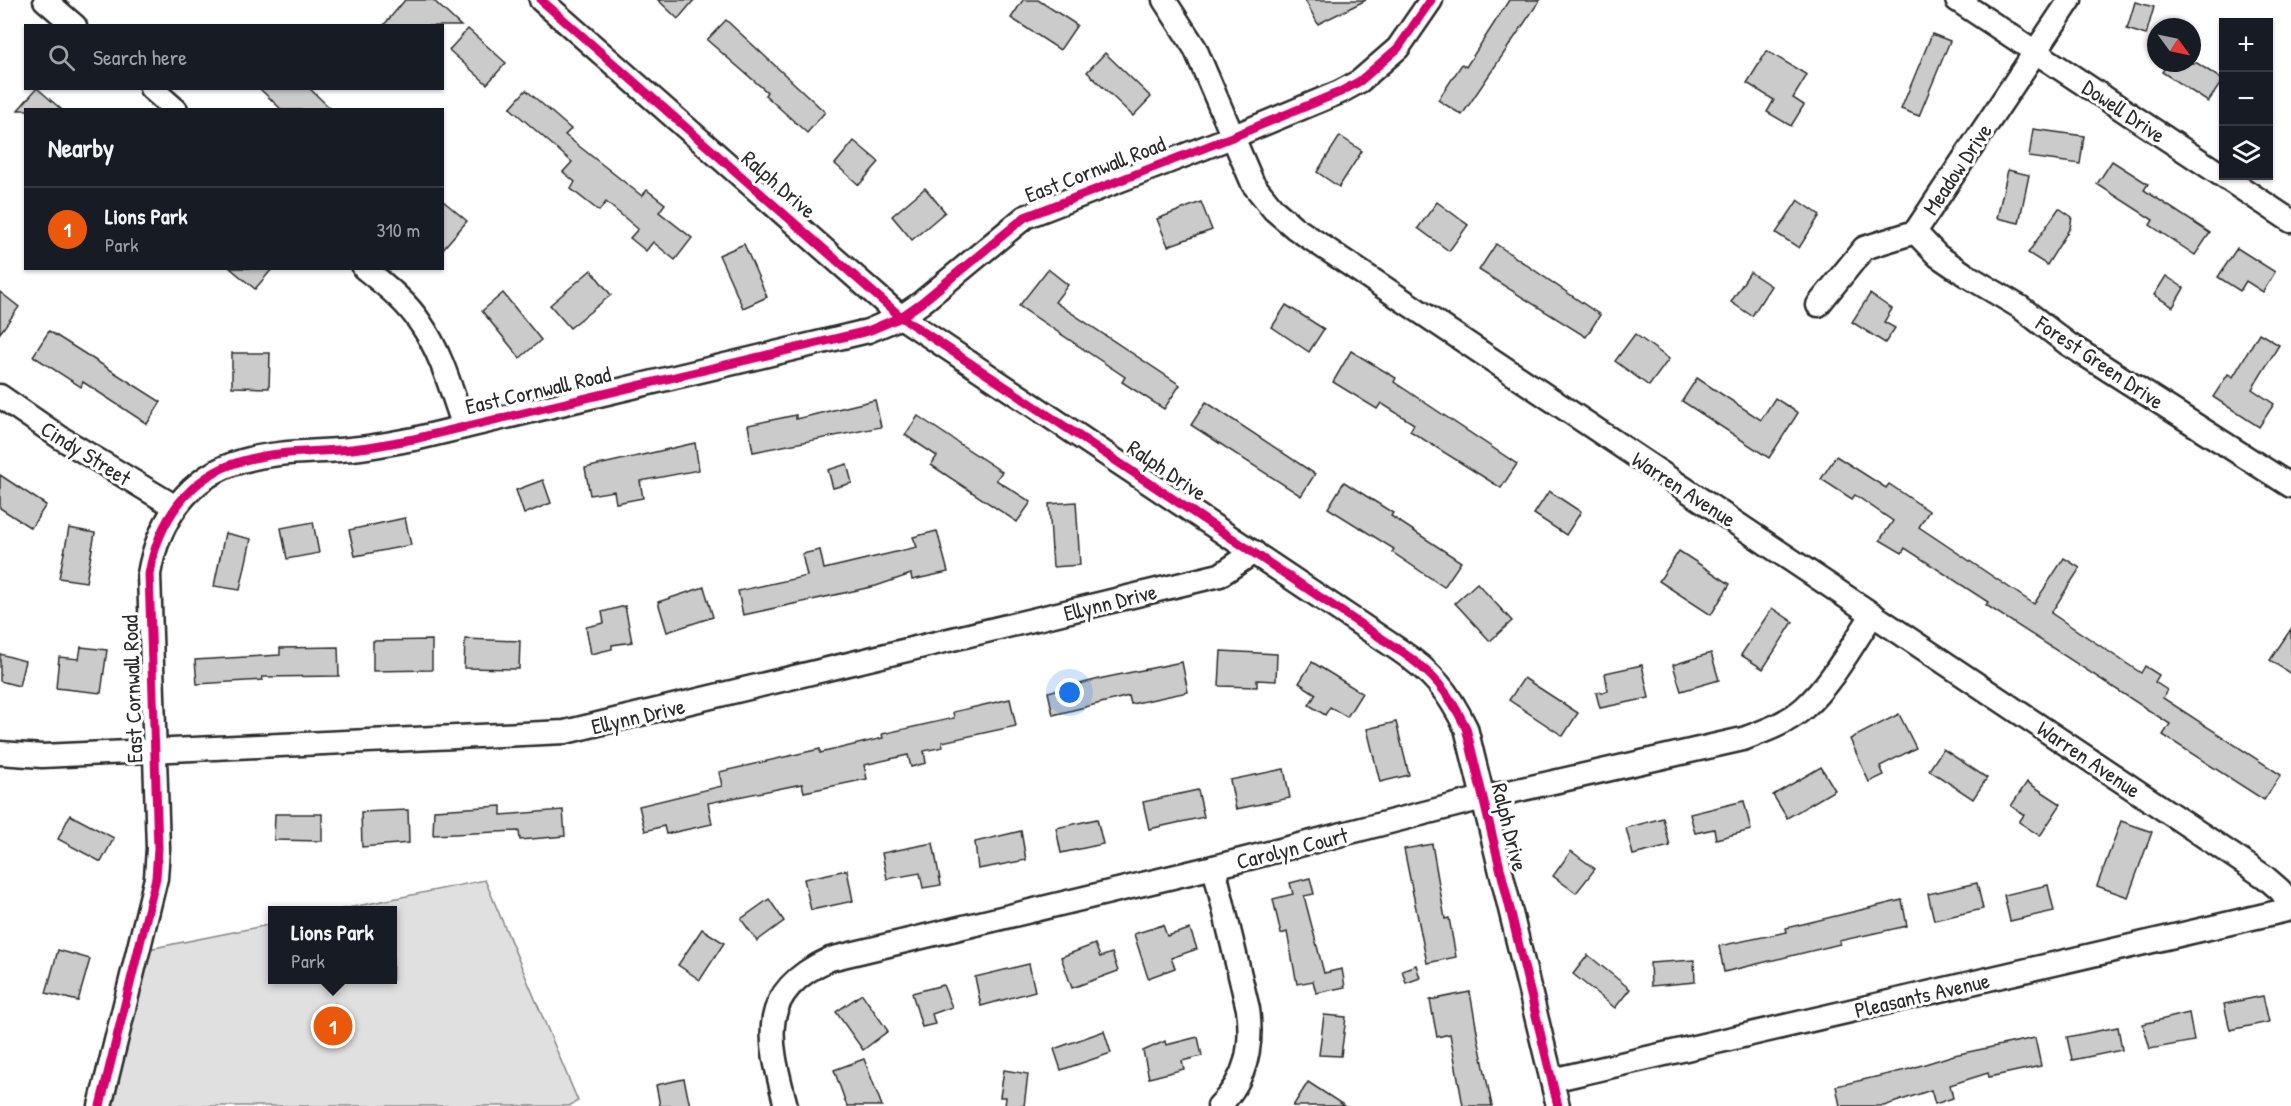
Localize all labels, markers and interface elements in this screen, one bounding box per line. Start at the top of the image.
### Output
north arrow [2147,18,2201,72]
map controls [2219,18,2273,180]
button: + [2219,18,2273,72]
search box [24,24,444,90]
icon: search [45,41,78,74]
text: Search here [93,42,187,72]
street label: Dowell Drive [2077,72,2172,150]
button: − [2219,72,2273,126]
street label: Meadow Drive [1915,117,1999,221]
button: layers [2219,126,2273,180]
street label: East Cornwall Road [1020,128,1170,210]
text: Nearby [48,130,114,165]
street label: Ralph Drive [735,143,823,225]
text: Lions Park [105,201,187,231]
text: 1 [64,216,71,243]
text: 310 m [377,216,420,243]
text: Park [105,231,138,258]
street label: Forest Green Drive [2029,308,2170,416]
street label: East Cornwall Road [462,359,614,421]
street label: Cindy Street [35,413,137,493]
street label: Ralph Drive [1121,433,1213,508]
street label: Warren Avenue [1626,444,1742,534]
street label: Ellynn Drive [1060,576,1160,628]
street label: East Cornwall Road [114,614,150,764]
your location [1055,678,1084,707]
street label: Ellynn Drive [588,691,688,741]
street label: Warren Avenue [2031,713,2147,805]
street label: Ralph Drive [1485,780,1535,874]
street label: Carolyn Court [1233,820,1351,876]
popup [268,906,397,984]
text: Lions Park [291,917,374,947]
text: Park [291,947,325,974]
street label: Pleasants Avenue [1852,965,1993,1025]
pin: 1 [314,1004,352,1048]

